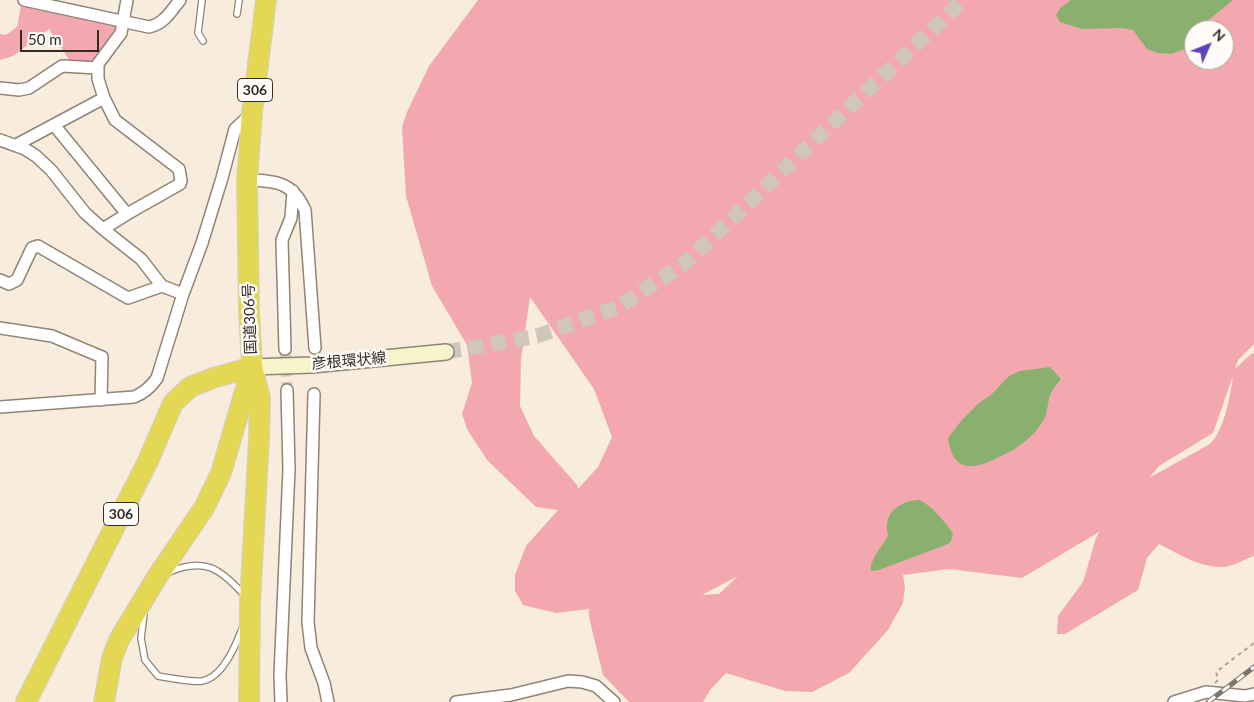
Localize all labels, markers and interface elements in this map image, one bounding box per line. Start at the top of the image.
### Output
scale bar [22,20,101,52]
north arrow [1184,20,1234,70]
text: N [1210,25,1229,45]
text: 50 m [28,30,62,48]
road number: 306 [238,78,272,102]
street label: 国道306号 [240,283,260,355]
street label: 彦根環状線 [311,349,387,373]
road number: 306 [104,502,138,526]

